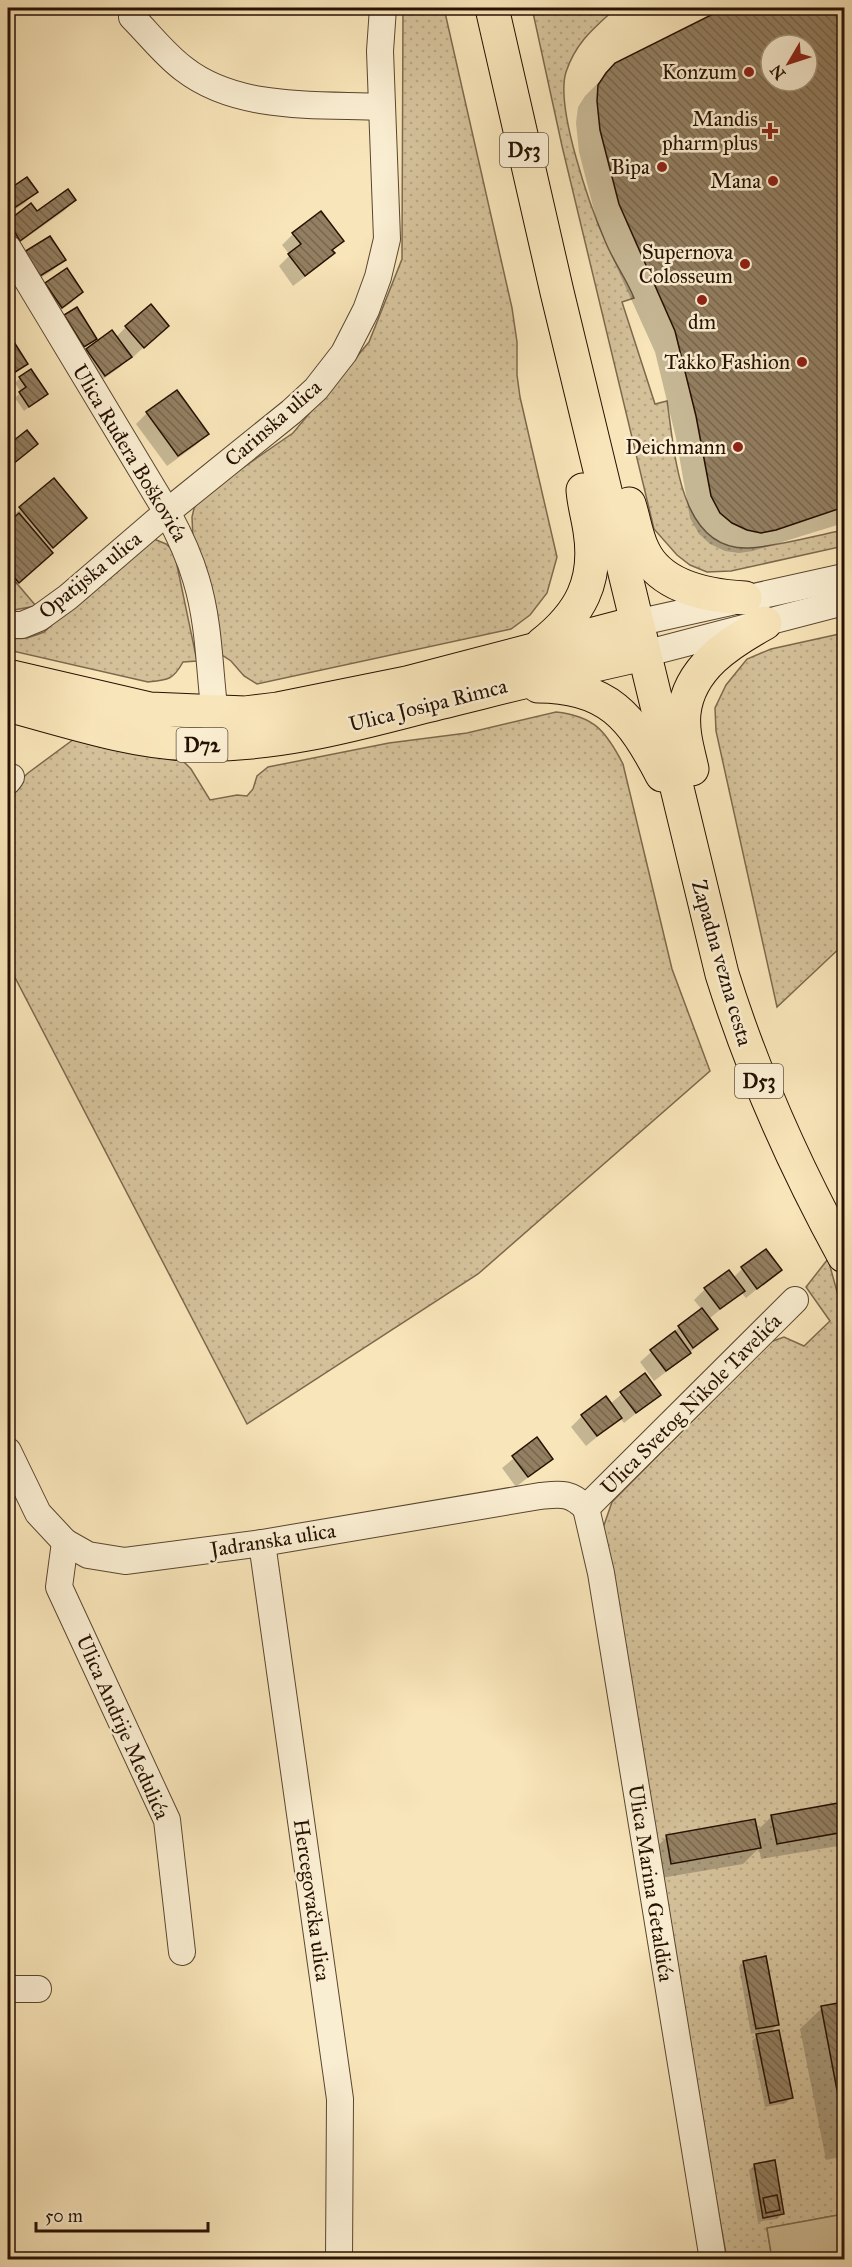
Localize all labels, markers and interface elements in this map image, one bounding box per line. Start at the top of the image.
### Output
north arrow [759,33,819,93]
place label: Konzum [662,59,737,85]
text: N [766,61,789,83]
marker: Konzum [742,65,756,79]
place label: Mandis pharm plus [661,106,758,156]
marker: Mandis pharm plus [763,124,777,138]
road number: D53 [500,133,548,167]
place label: Bipa [611,154,650,180]
marker: Bipa [655,160,669,174]
place label: Mana [710,168,761,194]
marker: Mana [766,174,780,188]
place label: Supernova Colosseum [639,239,733,289]
marker: Supernova Colosseum [738,257,752,271]
marker: dm [695,293,709,307]
place label: dm [688,309,716,335]
place label: Takko Fashion [664,349,790,375]
marker: Takko Fashion [795,355,809,369]
street label: Ulica Ruđera Boškovića [67,360,193,547]
street label: Carinska ulica [219,374,327,472]
place label: Deichmann [625,434,726,460]
marker: Deichmann [731,440,745,454]
street label: Opatijska ulica [33,526,147,624]
street label: Ulica Josipa Rimca [346,673,510,737]
road number: D72 [176,728,228,762]
street label: Zapadna vezna cesta [686,877,758,1049]
road number: D53 [735,1064,783,1098]
street label: Ulica Svetog Nikole Tavelića [595,1308,787,1500]
street label: Jadranska ulica [206,1517,338,1563]
street label: Ulica Andrije Medulića [71,1631,175,1823]
street label: Ulica Marina Getaldića [623,1783,679,1983]
street label: Hercegovačka ulica [288,1817,336,1983]
scale bar [36,2195,208,2233]
text: 50 m [45,2205,83,2227]

